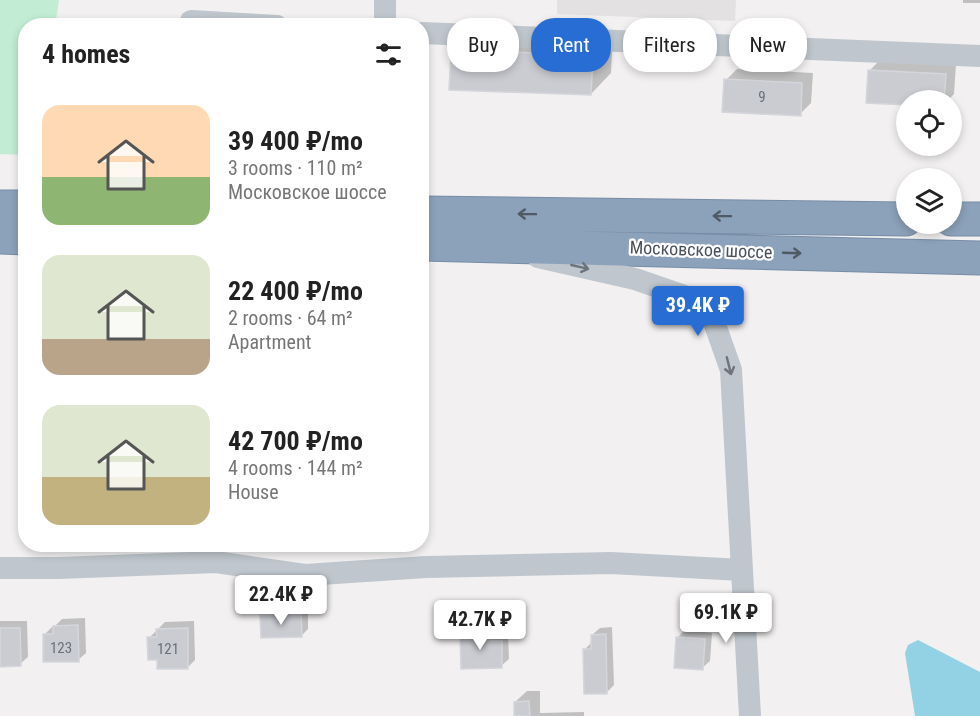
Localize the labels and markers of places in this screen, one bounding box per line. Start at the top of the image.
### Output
pin: 39.4K ₽ [643,286,753,337]
pin: 22.4K ₽ [226,575,336,626]
pin: 69.1K ₽ [671,593,781,644]
pin: 42.7K ₽ [425,600,535,651]

